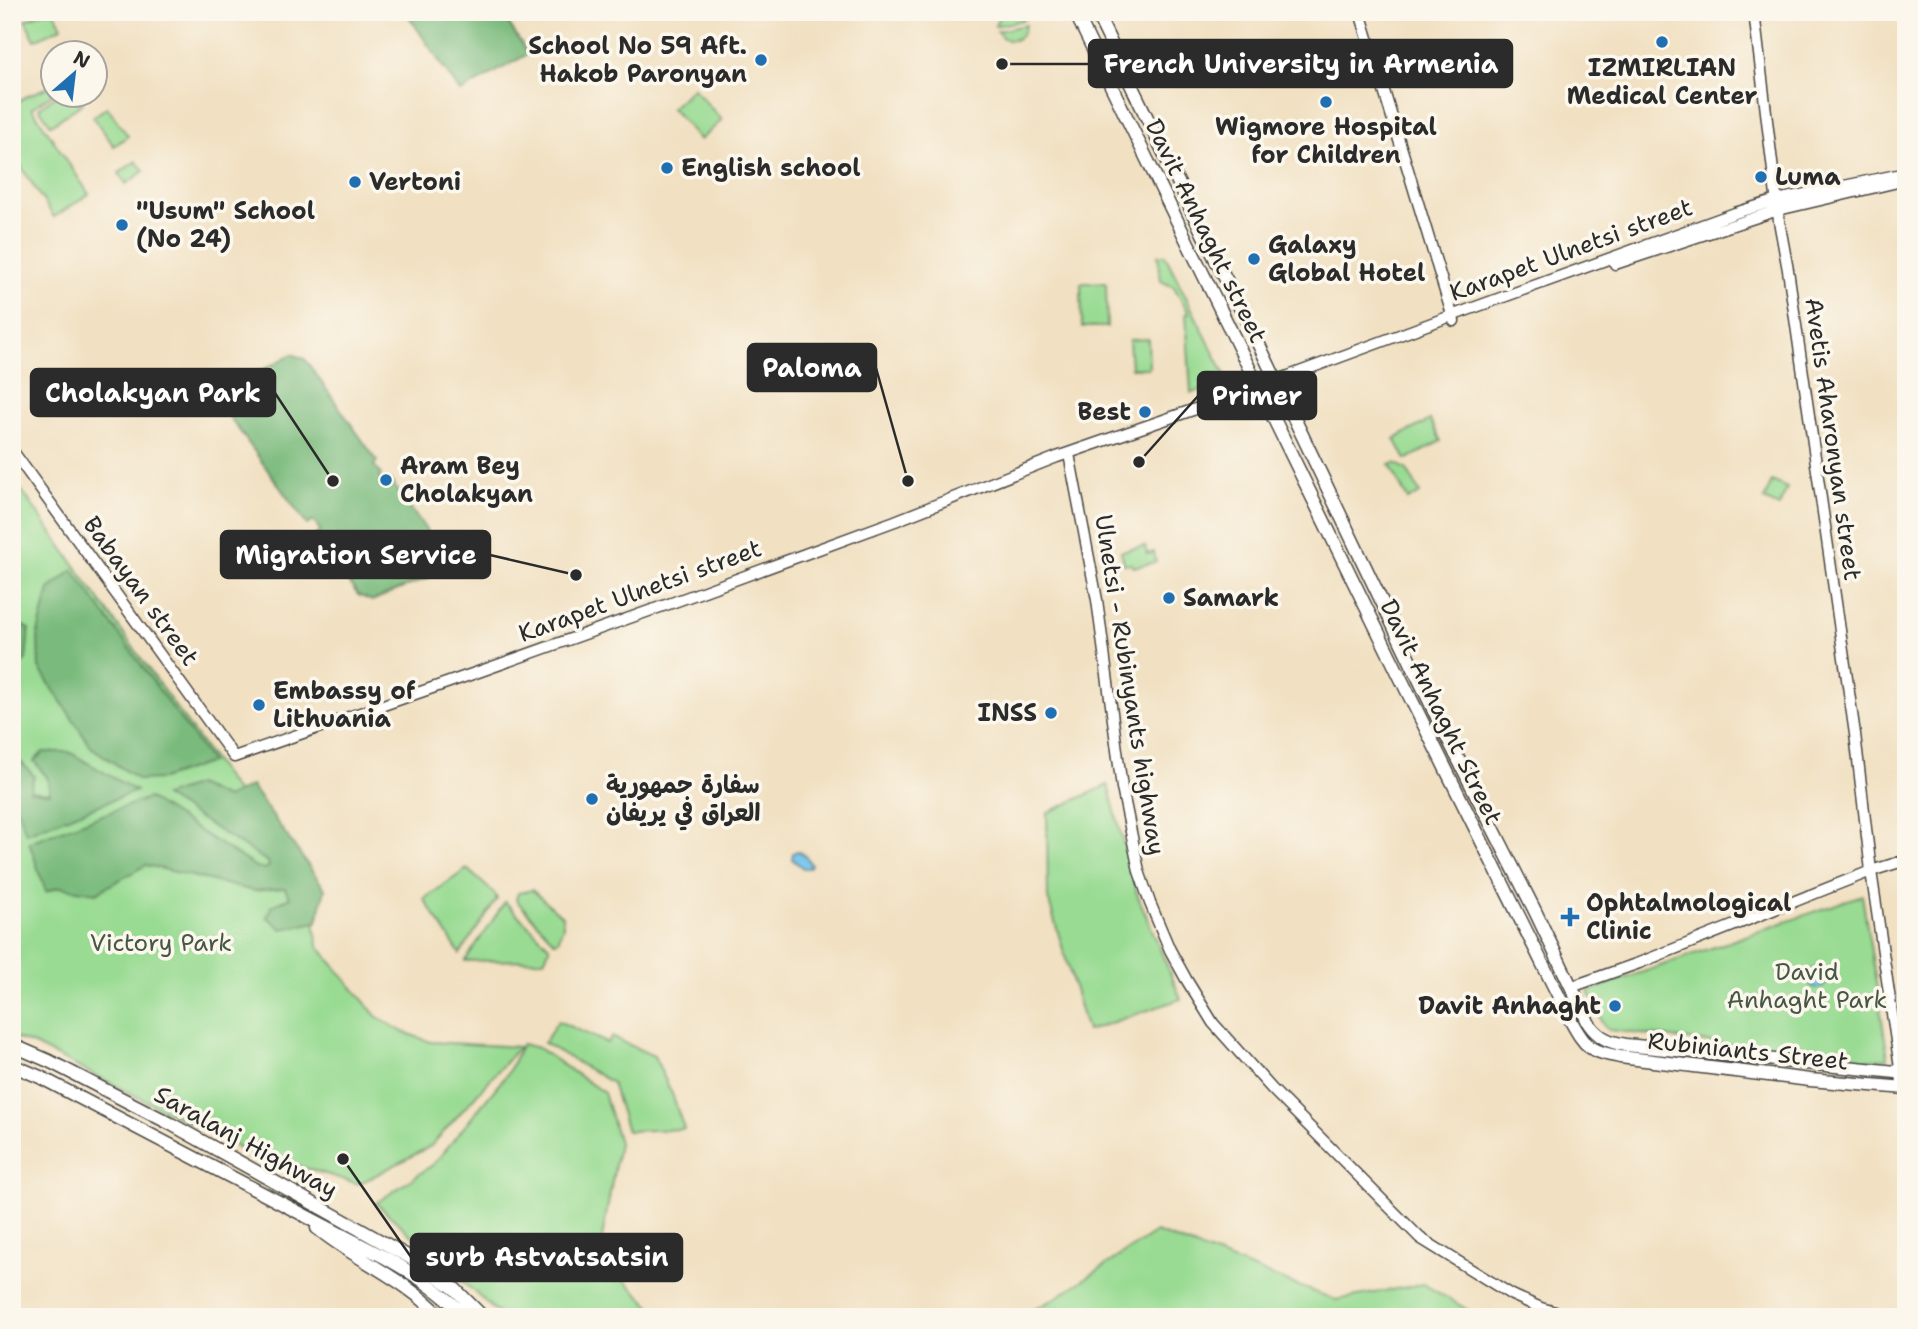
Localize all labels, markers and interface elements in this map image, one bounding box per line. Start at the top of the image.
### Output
place label: School No 59 Aft. Hakob Paronyan [528,30,747,90]
marker: IZMIRLIAN Medical Center [1654,34,1670,50]
north arrow [38,38,108,108]
callout: French University in Armenia [1089,40,1512,87]
text: N [69,45,94,74]
text: French University in Armenia [1104,46,1499,81]
marker: School No 59 Aft. Hakob Paronyan [753,52,769,68]
place label: IZMIRLIAN Medical Center [1567,52,1757,112]
marker: Wigmore Hospital for Children [1318,94,1334,110]
place label: Wigmore Hospital for Children [1215,111,1437,171]
street label: Davit Anhaght street [1138,114,1274,348]
place label: English school [681,152,861,184]
marker: English school [659,160,675,176]
place label: Luma [1775,161,1841,193]
place label: Vertoni [369,166,461,198]
marker: Luma [1753,169,1769,185]
marker: Vertoni [347,174,363,190]
street label: Karapet Ulnetsi street [1445,191,1697,309]
place label: "Usum" School (No 24) [136,195,315,255]
marker: "Usum" School (No 24) [114,217,130,233]
place label: Galaxy Global Hotel [1268,229,1425,289]
marker: Galaxy Global Hotel [1246,251,1262,267]
street label: Avetis Aharonyan street [1797,296,1869,582]
callout: Paloma [748,344,876,391]
text: Paloma [762,350,862,385]
callout: Cholakyan Park [31,369,275,416]
callout: Primer [1198,372,1316,419]
text: Cholakyan Park [45,375,261,410]
text: Primer [1212,378,1302,413]
place label: Best [1078,396,1131,428]
marker: Best [1137,404,1153,420]
place label: Aram Bey Cholakyan [400,450,533,510]
marker: Aram Bey Cholakyan [378,472,394,488]
street label: Babayan street [76,510,206,672]
street label: Ulnetsi - Rubinyants highway [1087,512,1173,858]
callout: Migration Service [221,531,490,578]
street label: Karapet Ulnetsi street [514,532,766,650]
text: Migration Service [235,537,477,572]
place label: Samark [1183,582,1279,614]
marker: Samark [1161,590,1177,606]
street label: Davit Anhaght Street [1372,594,1510,830]
place label: Embassy of Lithuania [273,675,416,735]
marker: Embassy of Lithuania [251,697,267,713]
place label: INSS [977,697,1037,729]
marker: INSS [1043,705,1059,721]
place label: سفارة جمهورية العراق في يريفان [606,769,760,831]
marker: سفارة جمهورية العراق في يريفان [584,791,600,807]
place label: Ophtalmological Clinic [1586,887,1791,947]
marker: Ophtalmological Clinic [1560,907,1580,927]
park label: Victory Park [90,927,232,959]
park label: David Anhaght Park [1727,956,1887,1016]
place label: Davit Anhaght [1418,990,1601,1022]
marker: Davit Anhaght [1607,998,1623,1014]
street label: Rubiniants Street [1646,1025,1850,1077]
street label: Saralanj Highway [149,1078,343,1206]
callout: surb Astvatsatsin [411,1234,682,1281]
text: surb Astvatsatsin [425,1239,669,1274]

